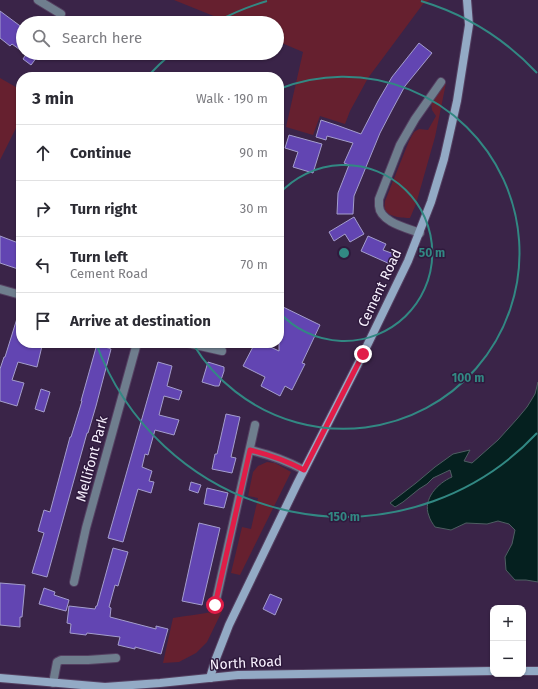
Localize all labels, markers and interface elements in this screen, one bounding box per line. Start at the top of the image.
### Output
search box [16,16,284,60]
icon: search [30,27,52,49]
text: Search here [62,29,142,47]
text: 3 min [32,88,74,109]
text: Walk · 190 m [196,91,268,106]
icon: ahead [32,142,54,164]
text: Continue [70,144,131,162]
text: 90 m [239,145,268,160]
icon: right [32,198,54,220]
text: Turn right [70,200,137,218]
text: 30 m [240,201,268,216]
centre of rings [337,246,351,260]
street label: Cement Road [355,246,405,330]
text: 50 m [419,246,445,260]
text: Turn left [70,248,128,266]
icon: left [32,254,54,276]
text: 70 m [241,257,268,272]
text: Cement Road [70,266,148,281]
icon: arrive [32,310,54,332]
text: Arrive at destination [70,312,211,330]
route end [354,345,372,363]
text: 100 m [452,371,484,385]
street label: Mellifont Park [72,414,112,504]
text: 150 m [328,510,360,524]
route start [206,596,224,614]
map controls [490,605,526,677]
button: + [490,605,526,641]
button: − [490,641,526,677]
street label: North Road [209,653,283,673]

